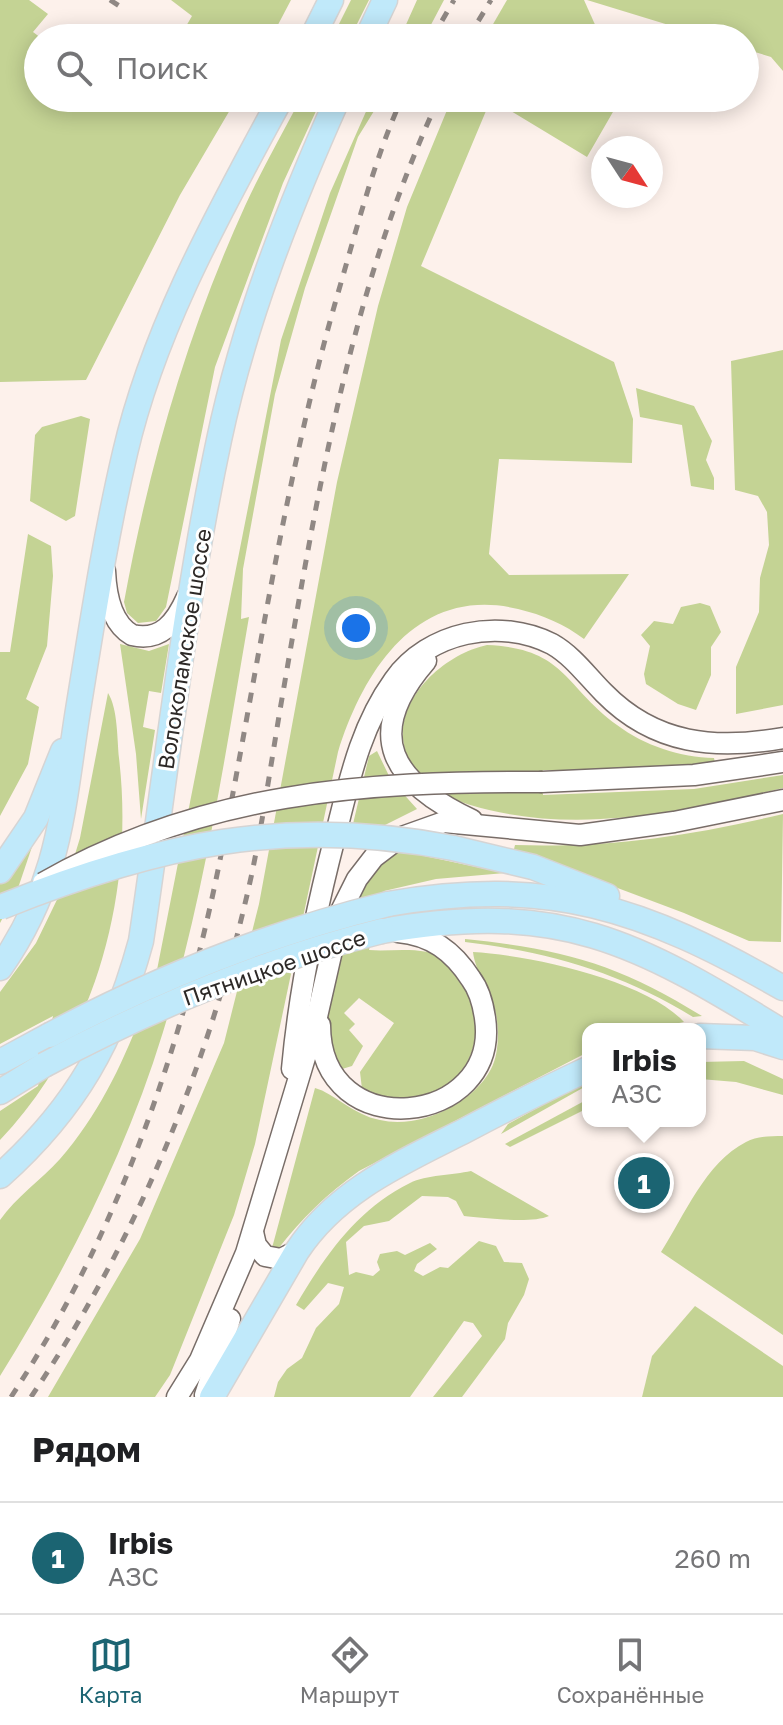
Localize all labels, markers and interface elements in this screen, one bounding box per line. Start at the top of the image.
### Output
search box [24,24,759,112]
icon: search [52,46,96,90]
text: Поиск [116,50,208,86]
north arrow [591,136,663,208]
street label: Волоколамское шоссе [152,527,216,771]
your location [336,608,376,648]
street label: Пятницкое шоссе [179,923,369,1011]
popup [582,1023,706,1127]
text: Irbis [611,1042,677,1078]
text: АЗС [611,1078,662,1109]
pin: 1 [618,1153,670,1213]
text: Рядом [32,1429,141,1469]
text: Irbis [108,1525,173,1561]
text: 1 [51,1543,65,1574]
text: 260 m [675,1543,751,1574]
text: АЗС [108,1561,159,1592]
tab: Карта [79,1633,142,1708]
tab: Маршрут [300,1633,399,1708]
tab: Сохранённые [557,1633,704,1708]

